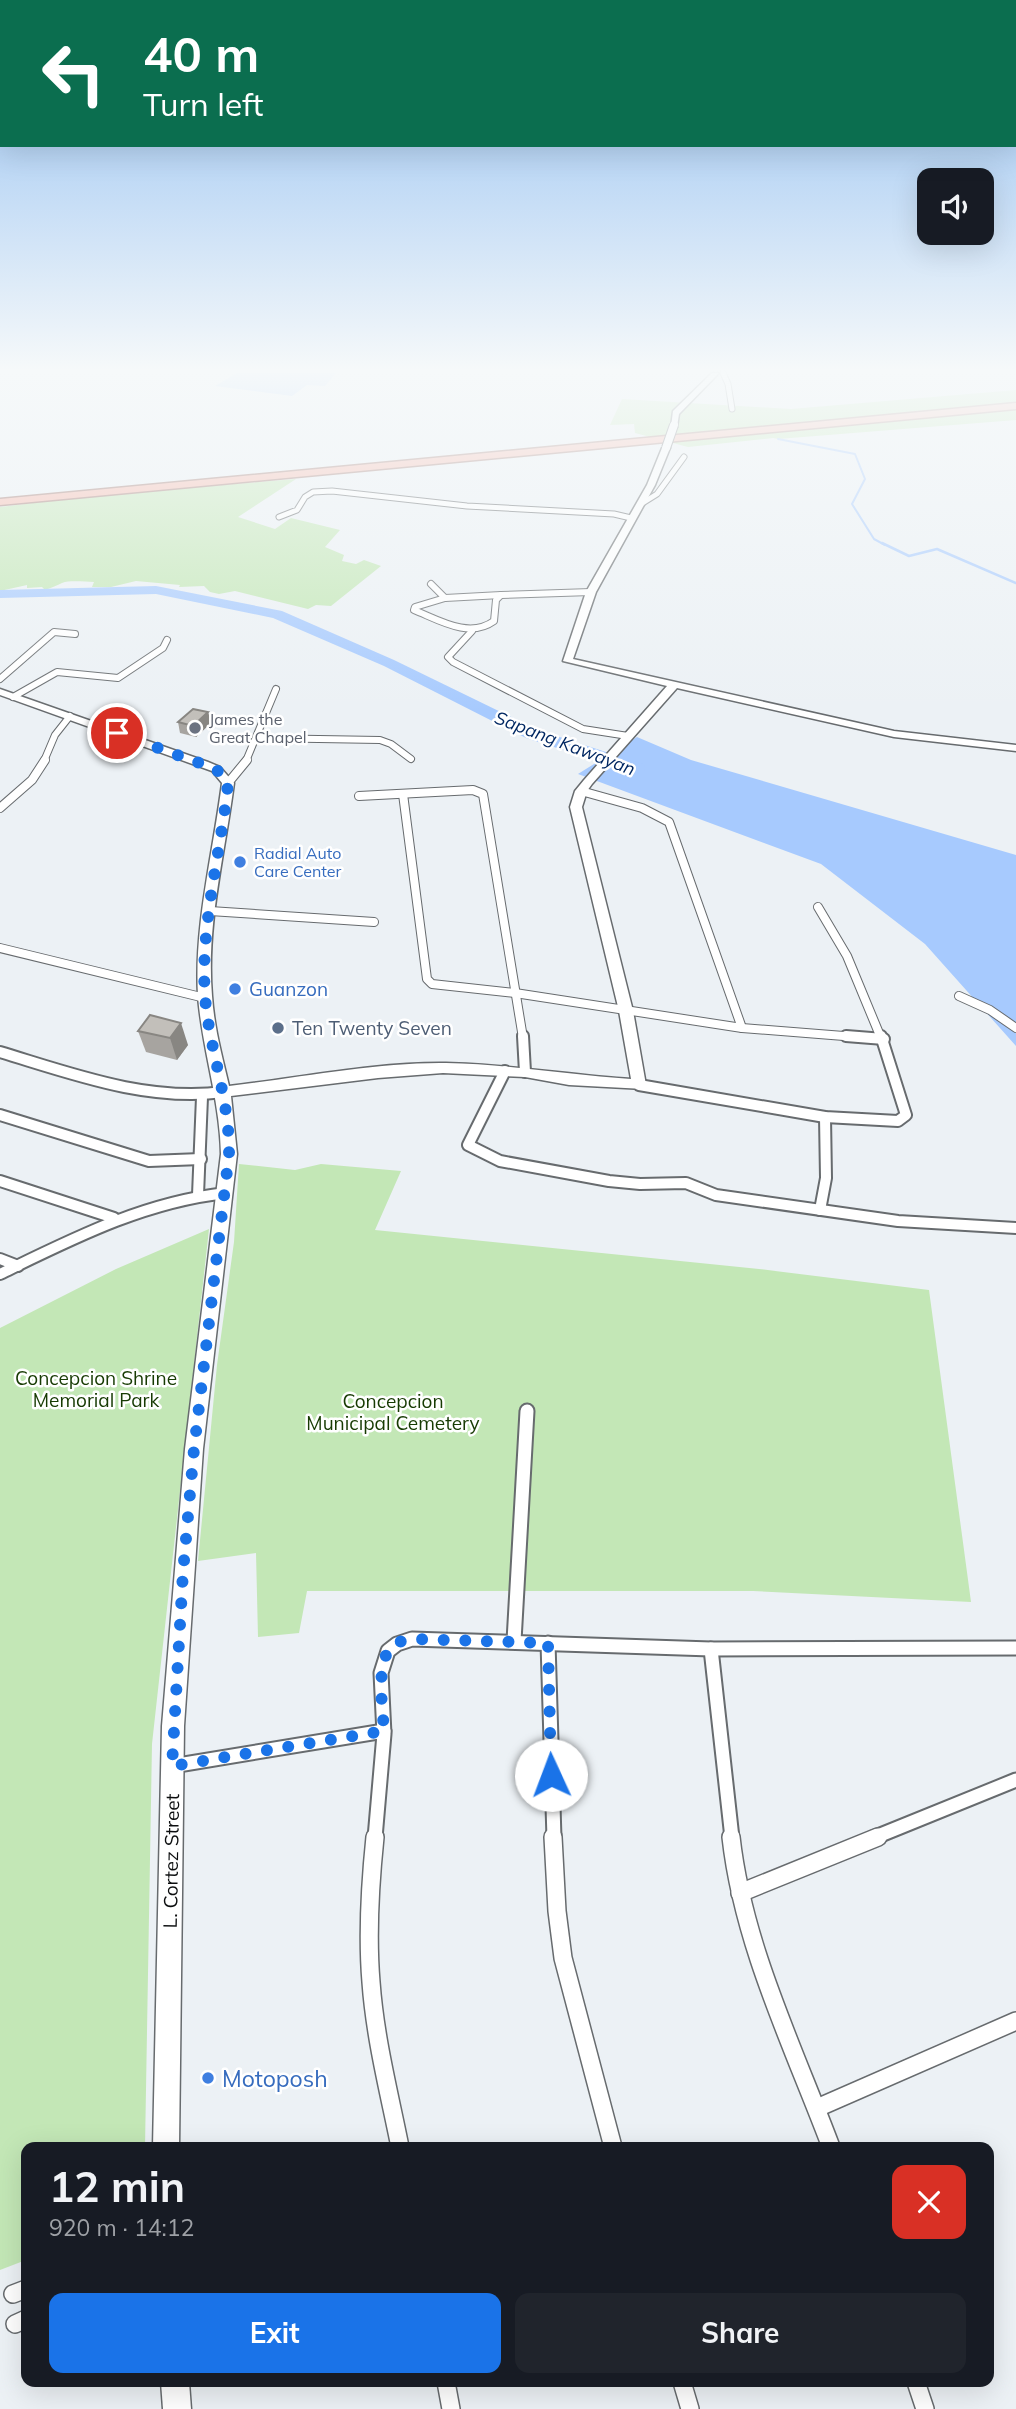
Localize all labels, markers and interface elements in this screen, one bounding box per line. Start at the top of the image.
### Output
text: 40 m [143,23,259,84]
icon: left [28,28,119,119]
text: Turn left [143,84,263,124]
map controls [917,168,994,245]
button: sound [917,168,994,245]
pin [87,703,147,763]
water label: Sapang Kawayan [491,706,639,780]
place label: James the Great Chapel [209,709,307,747]
icon: arrive [98,714,136,752]
marker: James the Great Chapel [187,720,203,736]
place label: Radial Auto Care Center [254,843,342,881]
marker: Radial Auto Care Center [232,854,248,870]
place label: Guanzon [249,977,328,1001]
marker: Guanzon [227,981,243,997]
place label: Ten Twenty Seven [292,1016,452,1040]
marker: Ten Twenty Seven [270,1020,286,1036]
park label: Concepcion Shrine Memorial Park [15,1366,177,1412]
park label: Concepcion Municipal Cemetery [306,1389,480,1435]
position arrow [514,1738,588,1812]
street label: L. Cortez Street [158,1793,184,1929]
place label: Motoposh [222,2064,328,2093]
marker: Motoposh [200,2070,216,2086]
text: 12 min [49,2160,185,2213]
button: close [892,2165,966,2239]
text: 920 m · 14:12 [49,2213,194,2242]
button: Exit [49,2293,501,2373]
button: Share [515,2293,966,2373]

